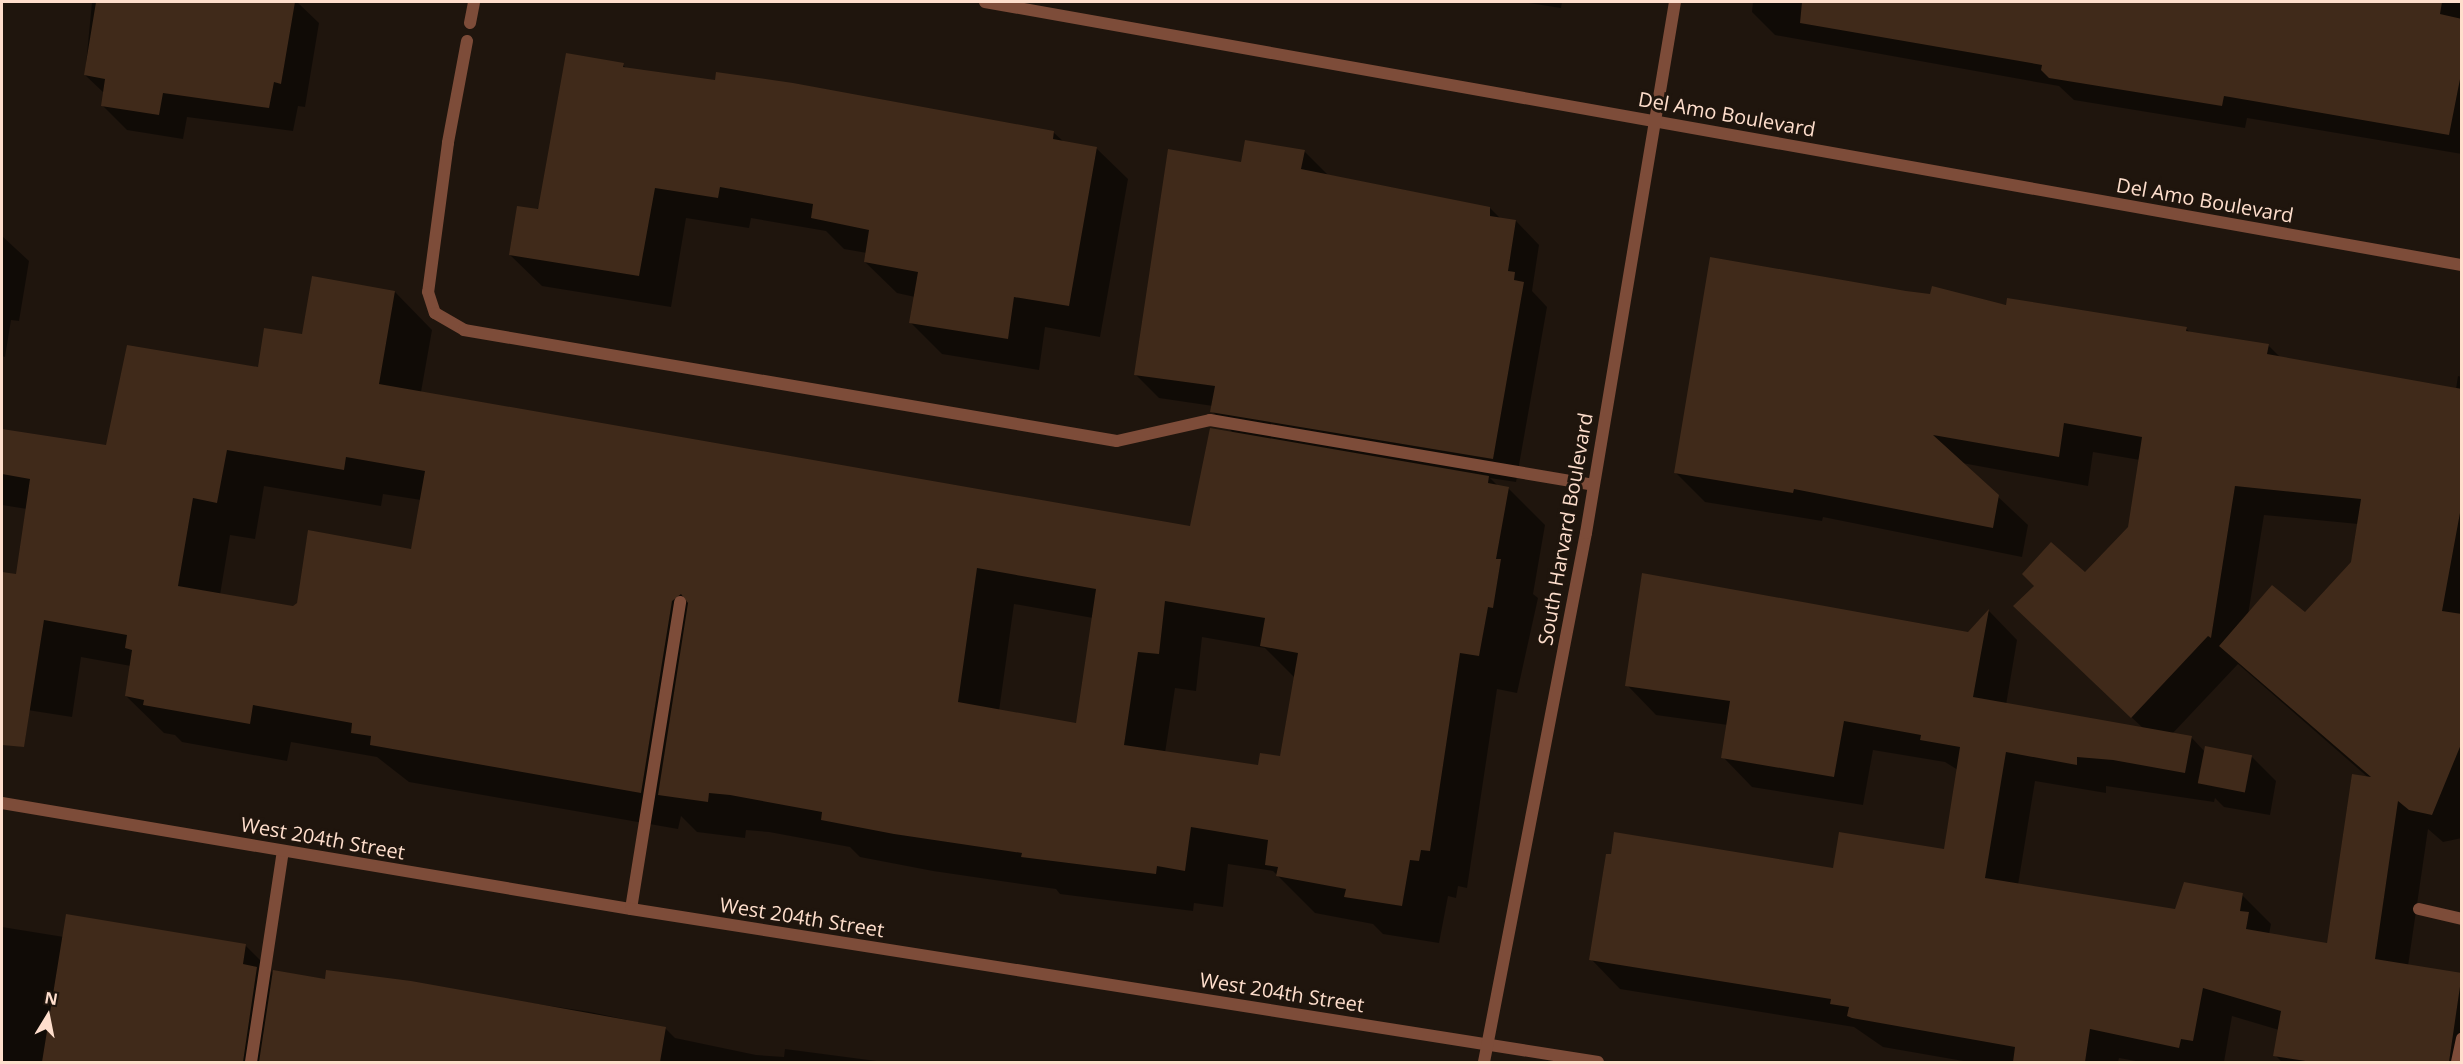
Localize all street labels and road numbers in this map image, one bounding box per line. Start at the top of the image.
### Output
street label: Del Amo Boulevard [1637,87,1817,141]
street label: Del Amo Boulevard [2115,173,2295,227]
street label: South Harvard Boulevard [1533,411,1597,647]
street label: West 204th Street [239,812,407,864]
street label: West 204th Street [718,892,886,942]
street label: West 204th Street [1198,967,1366,1017]

